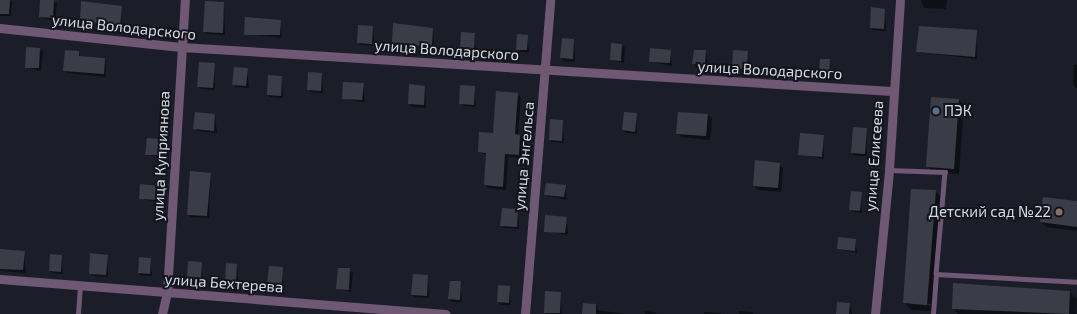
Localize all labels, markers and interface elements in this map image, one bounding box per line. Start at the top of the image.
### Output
street label: улица Володарского [51,10,197,44]
street label: улица Володарского [374,36,520,64]
street label: улица Володарского [697,57,843,83]
street label: улица Куприянова [149,91,173,221]
street label: улица Елисеева [861,100,887,212]
street label: улица Энгельса [510,101,538,211]
place label: ПЭК [944,102,972,120]
marker: ПЭК [931,106,941,116]
place label: Детский сад №22 [929,203,1051,221]
marker: Детский сад №22 [1054,207,1064,217]
street label: улица Бехтерева [164,270,284,296]

